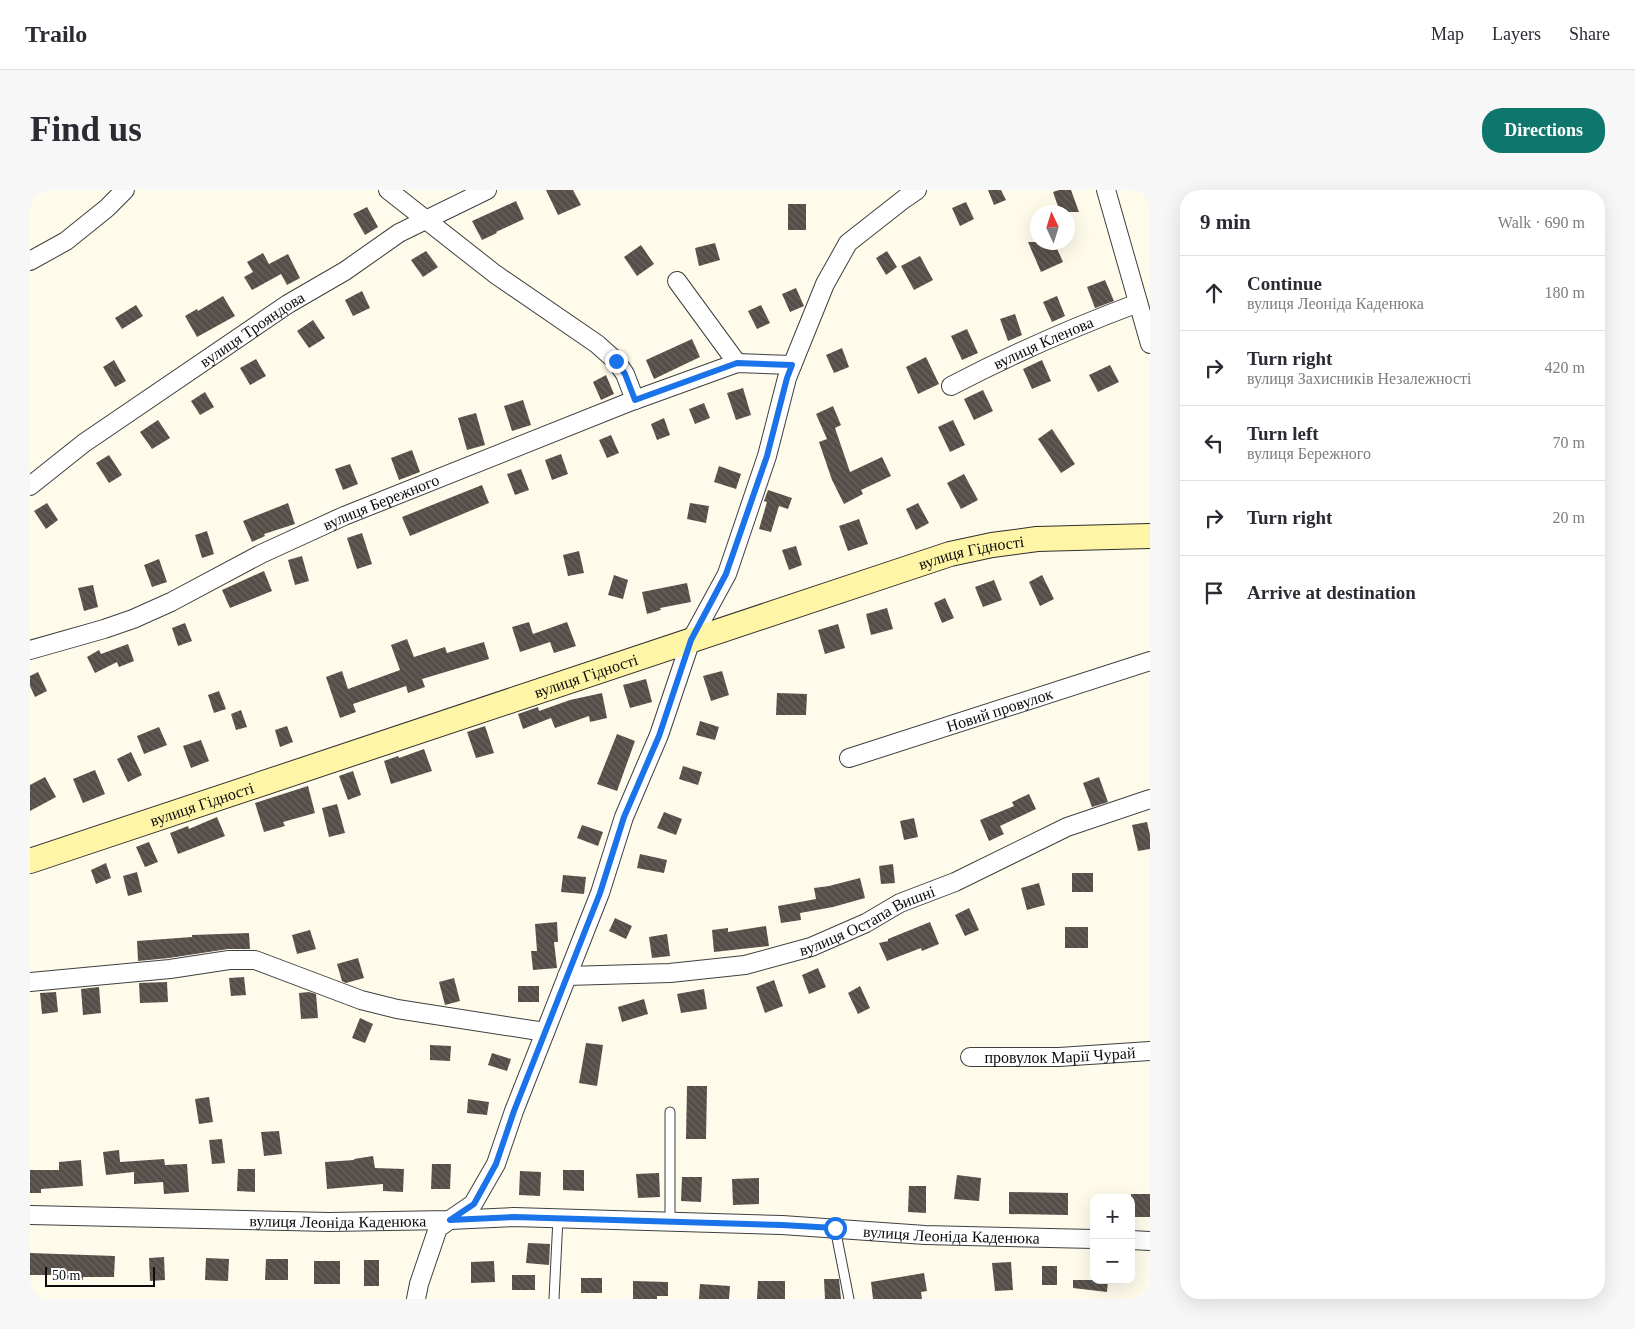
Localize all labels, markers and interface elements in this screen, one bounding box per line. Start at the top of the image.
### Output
text: Trailo [25,21,87,47]
text: Map [1431,24,1464,44]
text: Layers [1492,24,1541,44]
text: Share [1569,24,1610,44]
button: Directions [1482,108,1605,153]
text: Find us [30,110,142,149]
north arrow [1030,205,1075,250]
text: 9 min [1200,210,1251,234]
text: Walk · 690 m [1498,214,1585,231]
text: Continue [1247,273,1322,294]
icon: ahead [1200,279,1228,307]
text: 180 m [1545,284,1585,301]
street label: вулиця Трояндова [197,288,307,371]
text: вулиця Леоніда Каденюка [1247,295,1424,312]
street label: вулиця Кленова [991,313,1096,372]
text: Turn right [1247,348,1332,369]
route end [605,350,628,373]
icon: right [1200,354,1228,382]
text: 420 m [1545,359,1585,376]
text: вулиця Захисників Незалежності [1247,370,1472,387]
text: Turn left [1247,423,1319,444]
icon: left [1200,429,1228,457]
text: 70 m [1553,434,1585,451]
text: вулиця Бережного [1247,445,1371,462]
street label: вулиця Бережного [320,471,442,534]
icon: right [1200,504,1228,532]
text: Turn right [1247,507,1332,528]
text: 20 m [1553,509,1585,526]
street label: вулиця Гідності [916,533,1026,573]
icon: arrive [1200,579,1228,607]
text: Arrive at destination [1247,582,1416,603]
street label: вулиця Гідності [532,651,641,701]
street label: Новий провулок [944,685,1055,735]
street label: вулиця Гідності [148,779,256,829]
street label: вулиця Остапа Вишні [798,882,938,959]
street label: провулок Марії Чурай [985,1044,1136,1067]
map controls [1090,1194,1135,1284]
button: + [1090,1194,1135,1239]
street label: вулиця Леоніда Каденюка [249,1212,426,1232]
route start [824,1217,847,1240]
street label: вулиця Леоніда Каденюка [862,1223,1040,1247]
button: − [1090,1239,1135,1284]
scale bar [45,1264,155,1287]
text: 50 m [52,1268,80,1283]

